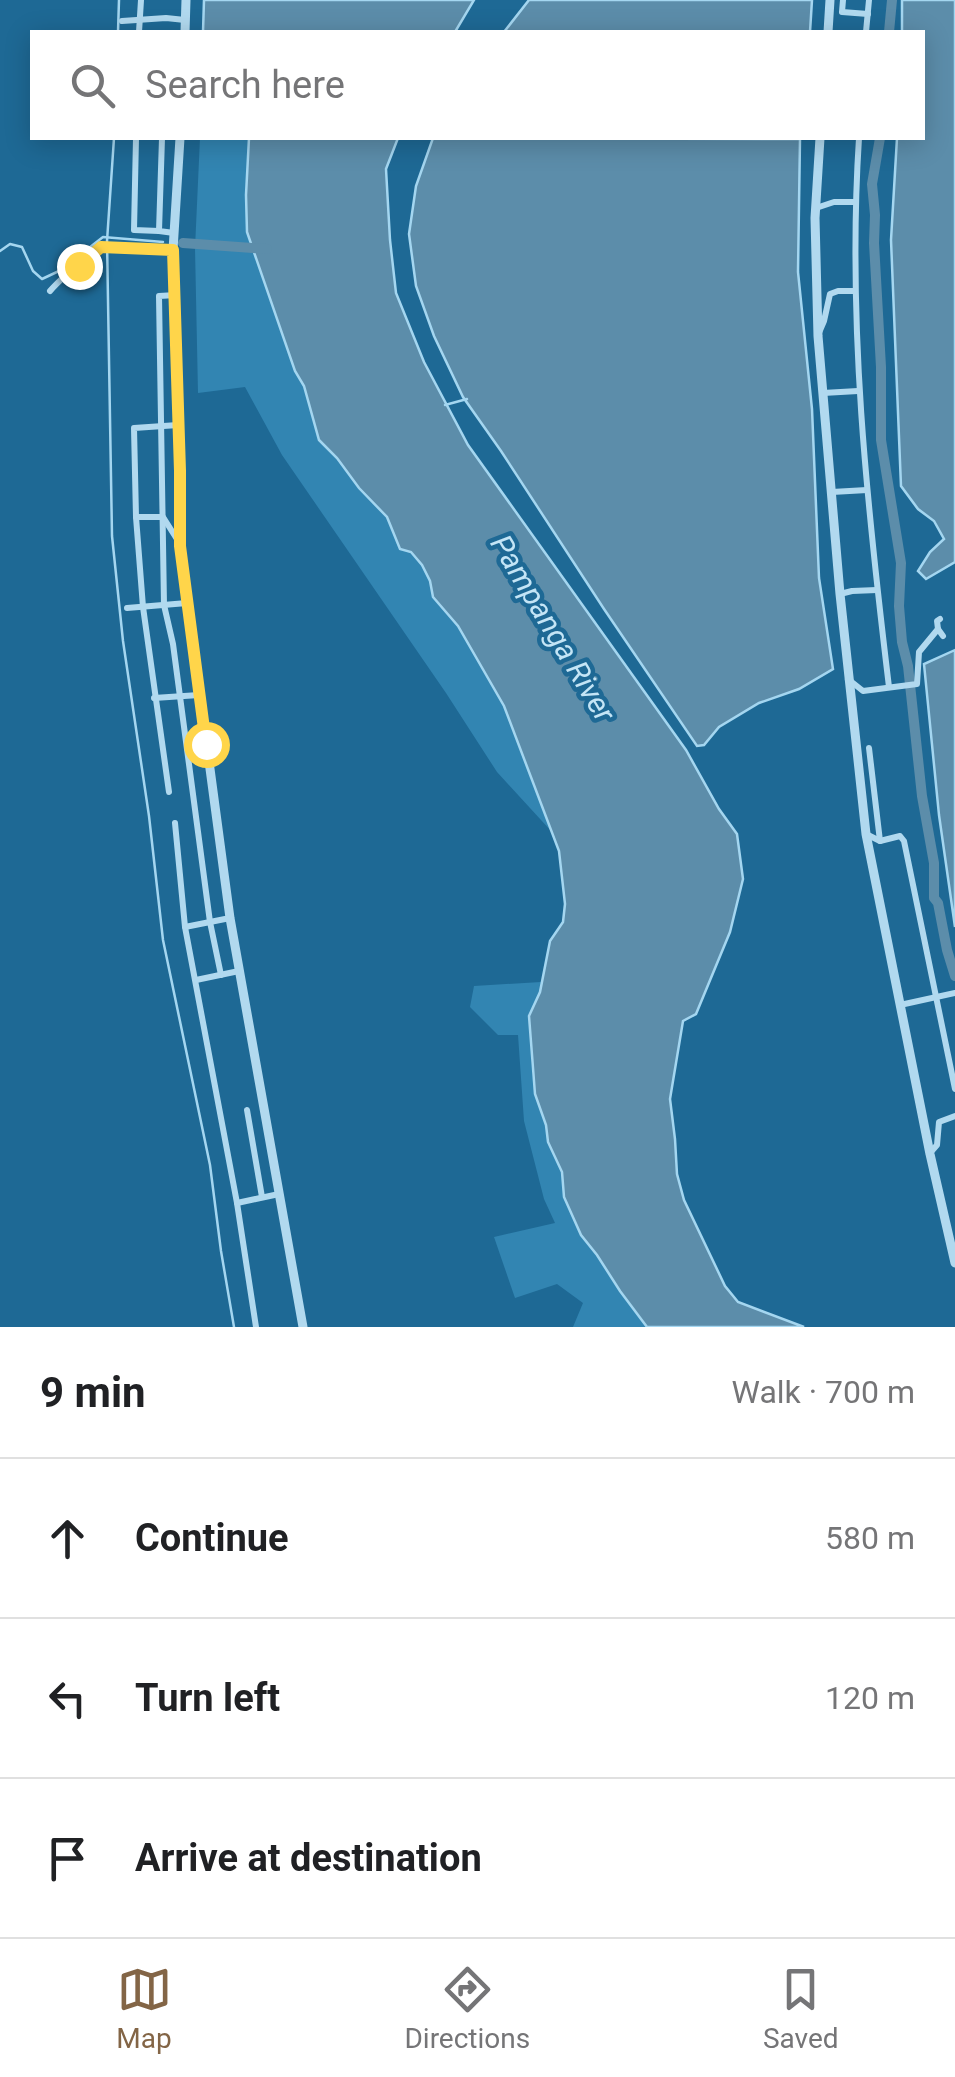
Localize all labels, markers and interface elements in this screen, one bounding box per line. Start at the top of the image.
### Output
search box [30,30,925,140]
icon: search [65,58,120,113]
text: Search here [145,63,345,107]
route end [57,244,103,290]
water label: Pampanga River [484,528,623,729]
route start [184,722,230,768]
text: 9 min [40,1368,146,1417]
text: Walk · 700 m [732,1373,915,1411]
icon: ahead [40,1511,95,1566]
text: Continue [135,1516,289,1560]
text: 580 m [825,1519,915,1557]
icon: left [40,1671,95,1726]
text: Turn left [135,1676,280,1720]
text: 120 m [825,1679,915,1717]
icon: arrive [40,1831,95,1886]
text: Arrive at destination [135,1836,482,1880]
tab: Map [116,1962,172,2055]
tab: Directions [404,1962,530,2055]
tab: Saved [763,1962,839,2055]

